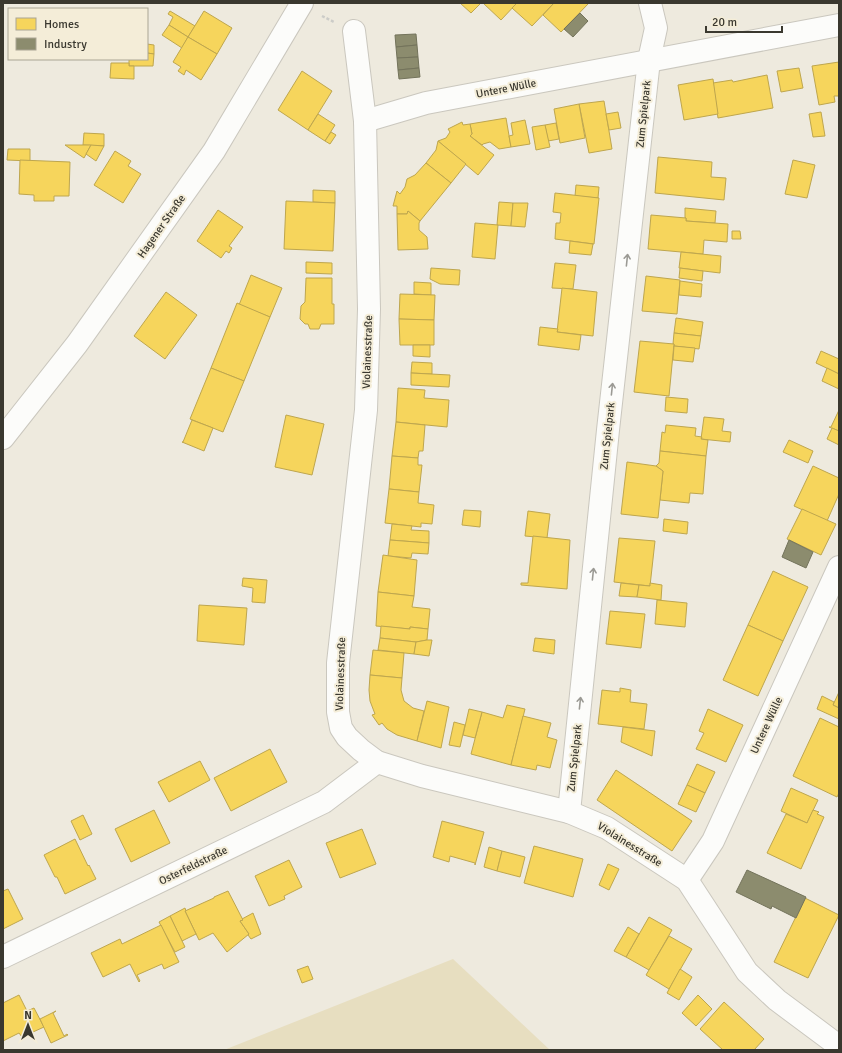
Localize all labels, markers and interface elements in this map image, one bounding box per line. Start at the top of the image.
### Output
legend [8,8,148,60]
scale bar [706,8,782,34]
text: 20 m [712,15,737,30]
text: Homes [44,17,79,32]
text: Industry [44,37,87,52]
street label: Untere Wülle [475,76,537,101]
street label: Zum Spielpark [633,79,654,148]
street label: Hagener Straße [135,192,188,260]
one-way arrow [623,254,630,267]
street label: Violainesstraße [360,315,375,389]
one-way arrow [609,383,616,396]
street label: Zum Spielpark [597,401,618,470]
one-way arrow [590,568,597,581]
street label: Violainesstraße [333,637,348,711]
street label: Untere Wülle [748,695,785,756]
one-way arrow [576,697,584,710]
street label: Zum Spielpark [564,723,585,792]
street label: Violainesstraße [595,819,664,869]
street label: Osterfeldstraße [157,843,229,888]
north arrow [8,1005,48,1045]
text: N [24,1009,32,1022]

